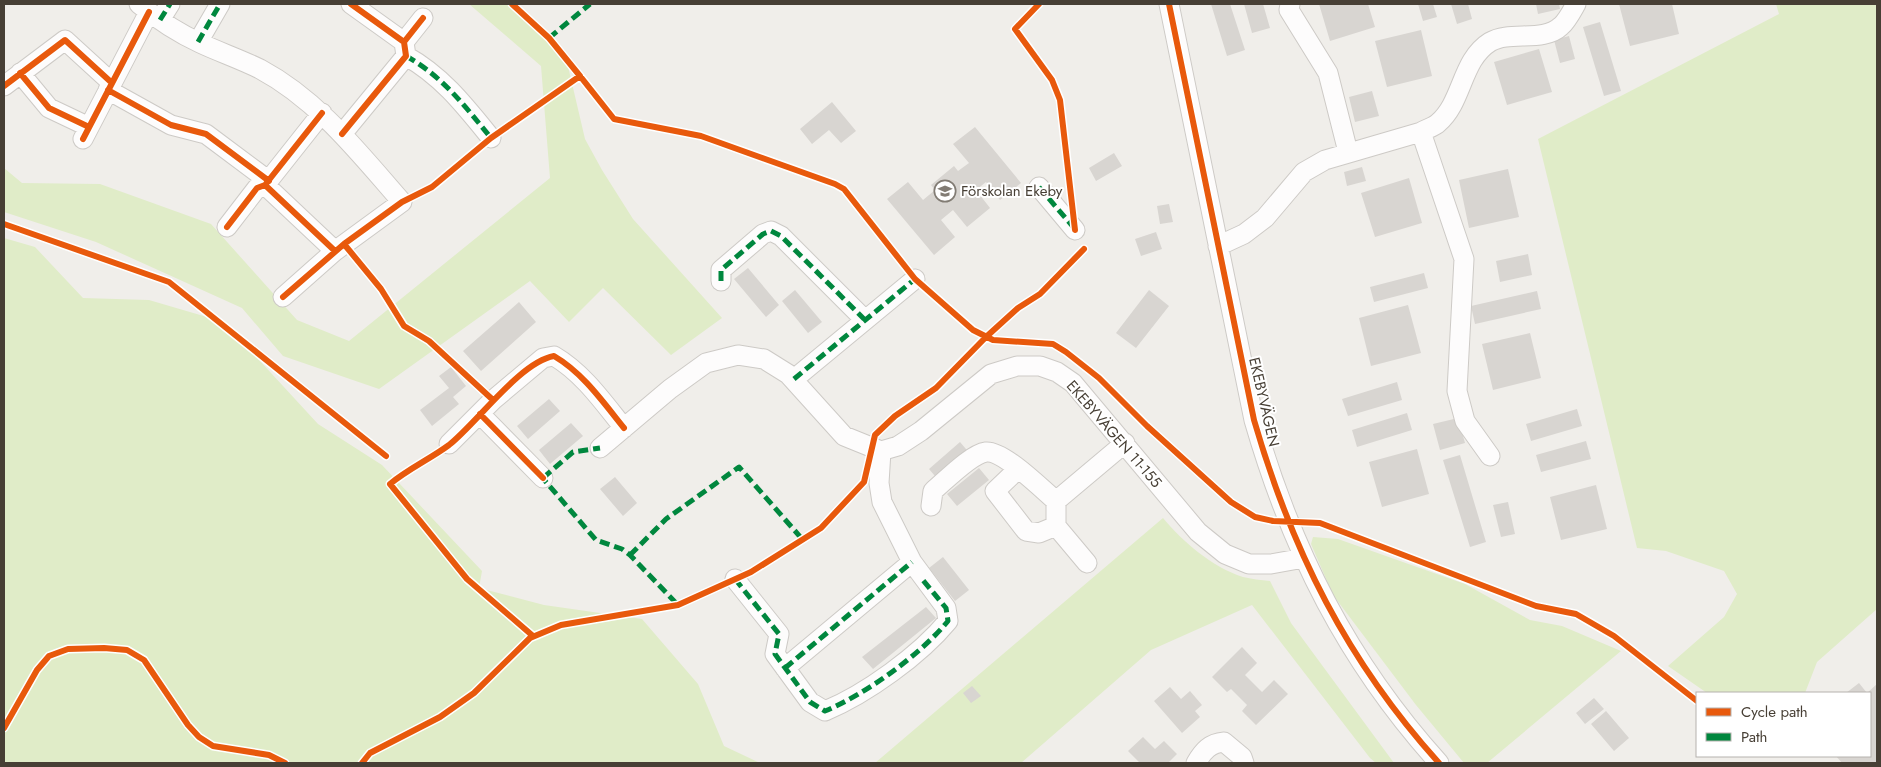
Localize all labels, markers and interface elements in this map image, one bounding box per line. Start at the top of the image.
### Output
school or university icon: Förskolan Ekeby [933,179,957,203]
place label: Förskolan Ekeby [961,180,1063,202]
street label: EKEBYVÄGEN [1243,355,1285,449]
street label: EKEBYVÄGEN 11-155 [1061,375,1167,493]
legend [1696,692,1871,757]
text: Cycle path [1741,701,1808,723]
text: Path [1741,726,1767,748]

